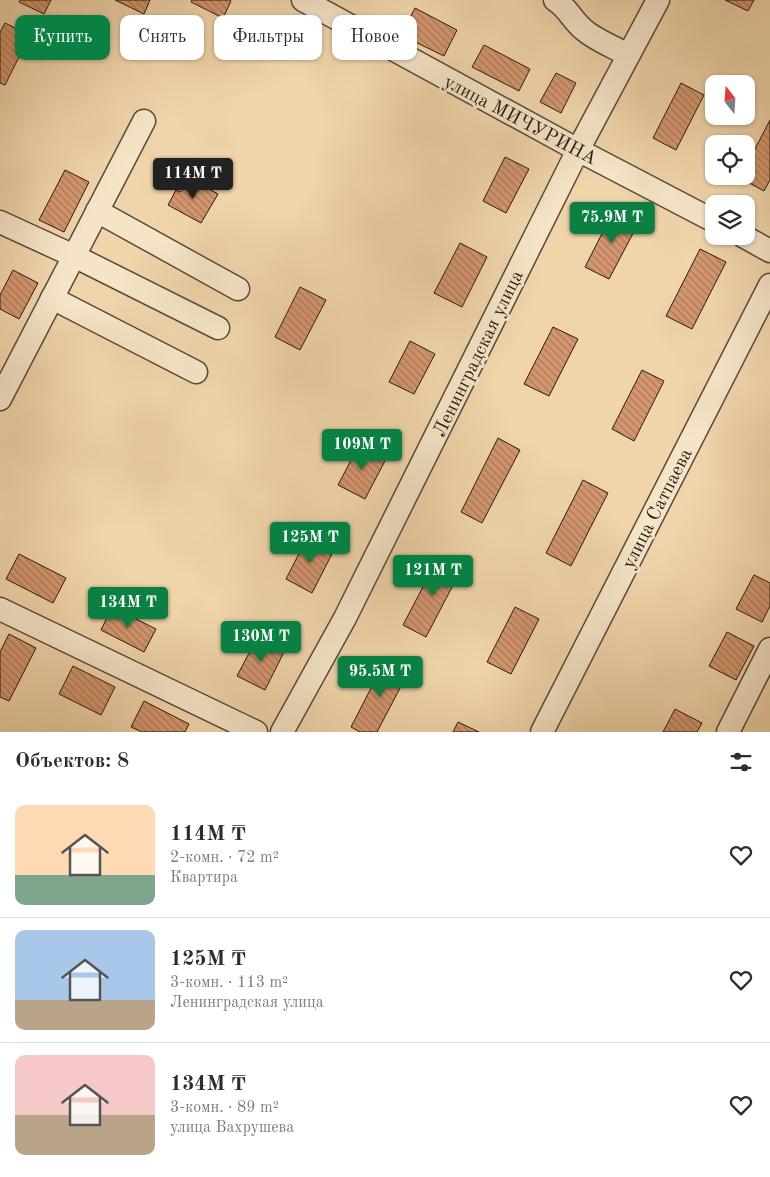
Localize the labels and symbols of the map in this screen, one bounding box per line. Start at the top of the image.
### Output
street label: улица МИЧУРИНА [440,73,600,170]
north arrow [705,75,755,125]
pin: 114M ₸ [152,158,234,200]
pin: 75.9M ₸ [566,202,658,244]
street label: Ленинградская улица [431,267,528,440]
pin: 109M ₸ [321,428,403,471]
street label: улица Сатпаева [620,445,697,572]
pin: 125M ₸ [269,522,351,564]
pin: 121M ₸ [392,554,474,597]
pin: 134M ₸ [87,586,169,629]
pin: 130M ₸ [220,620,302,663]
pin: 95.5M ₸ [334,656,426,698]

